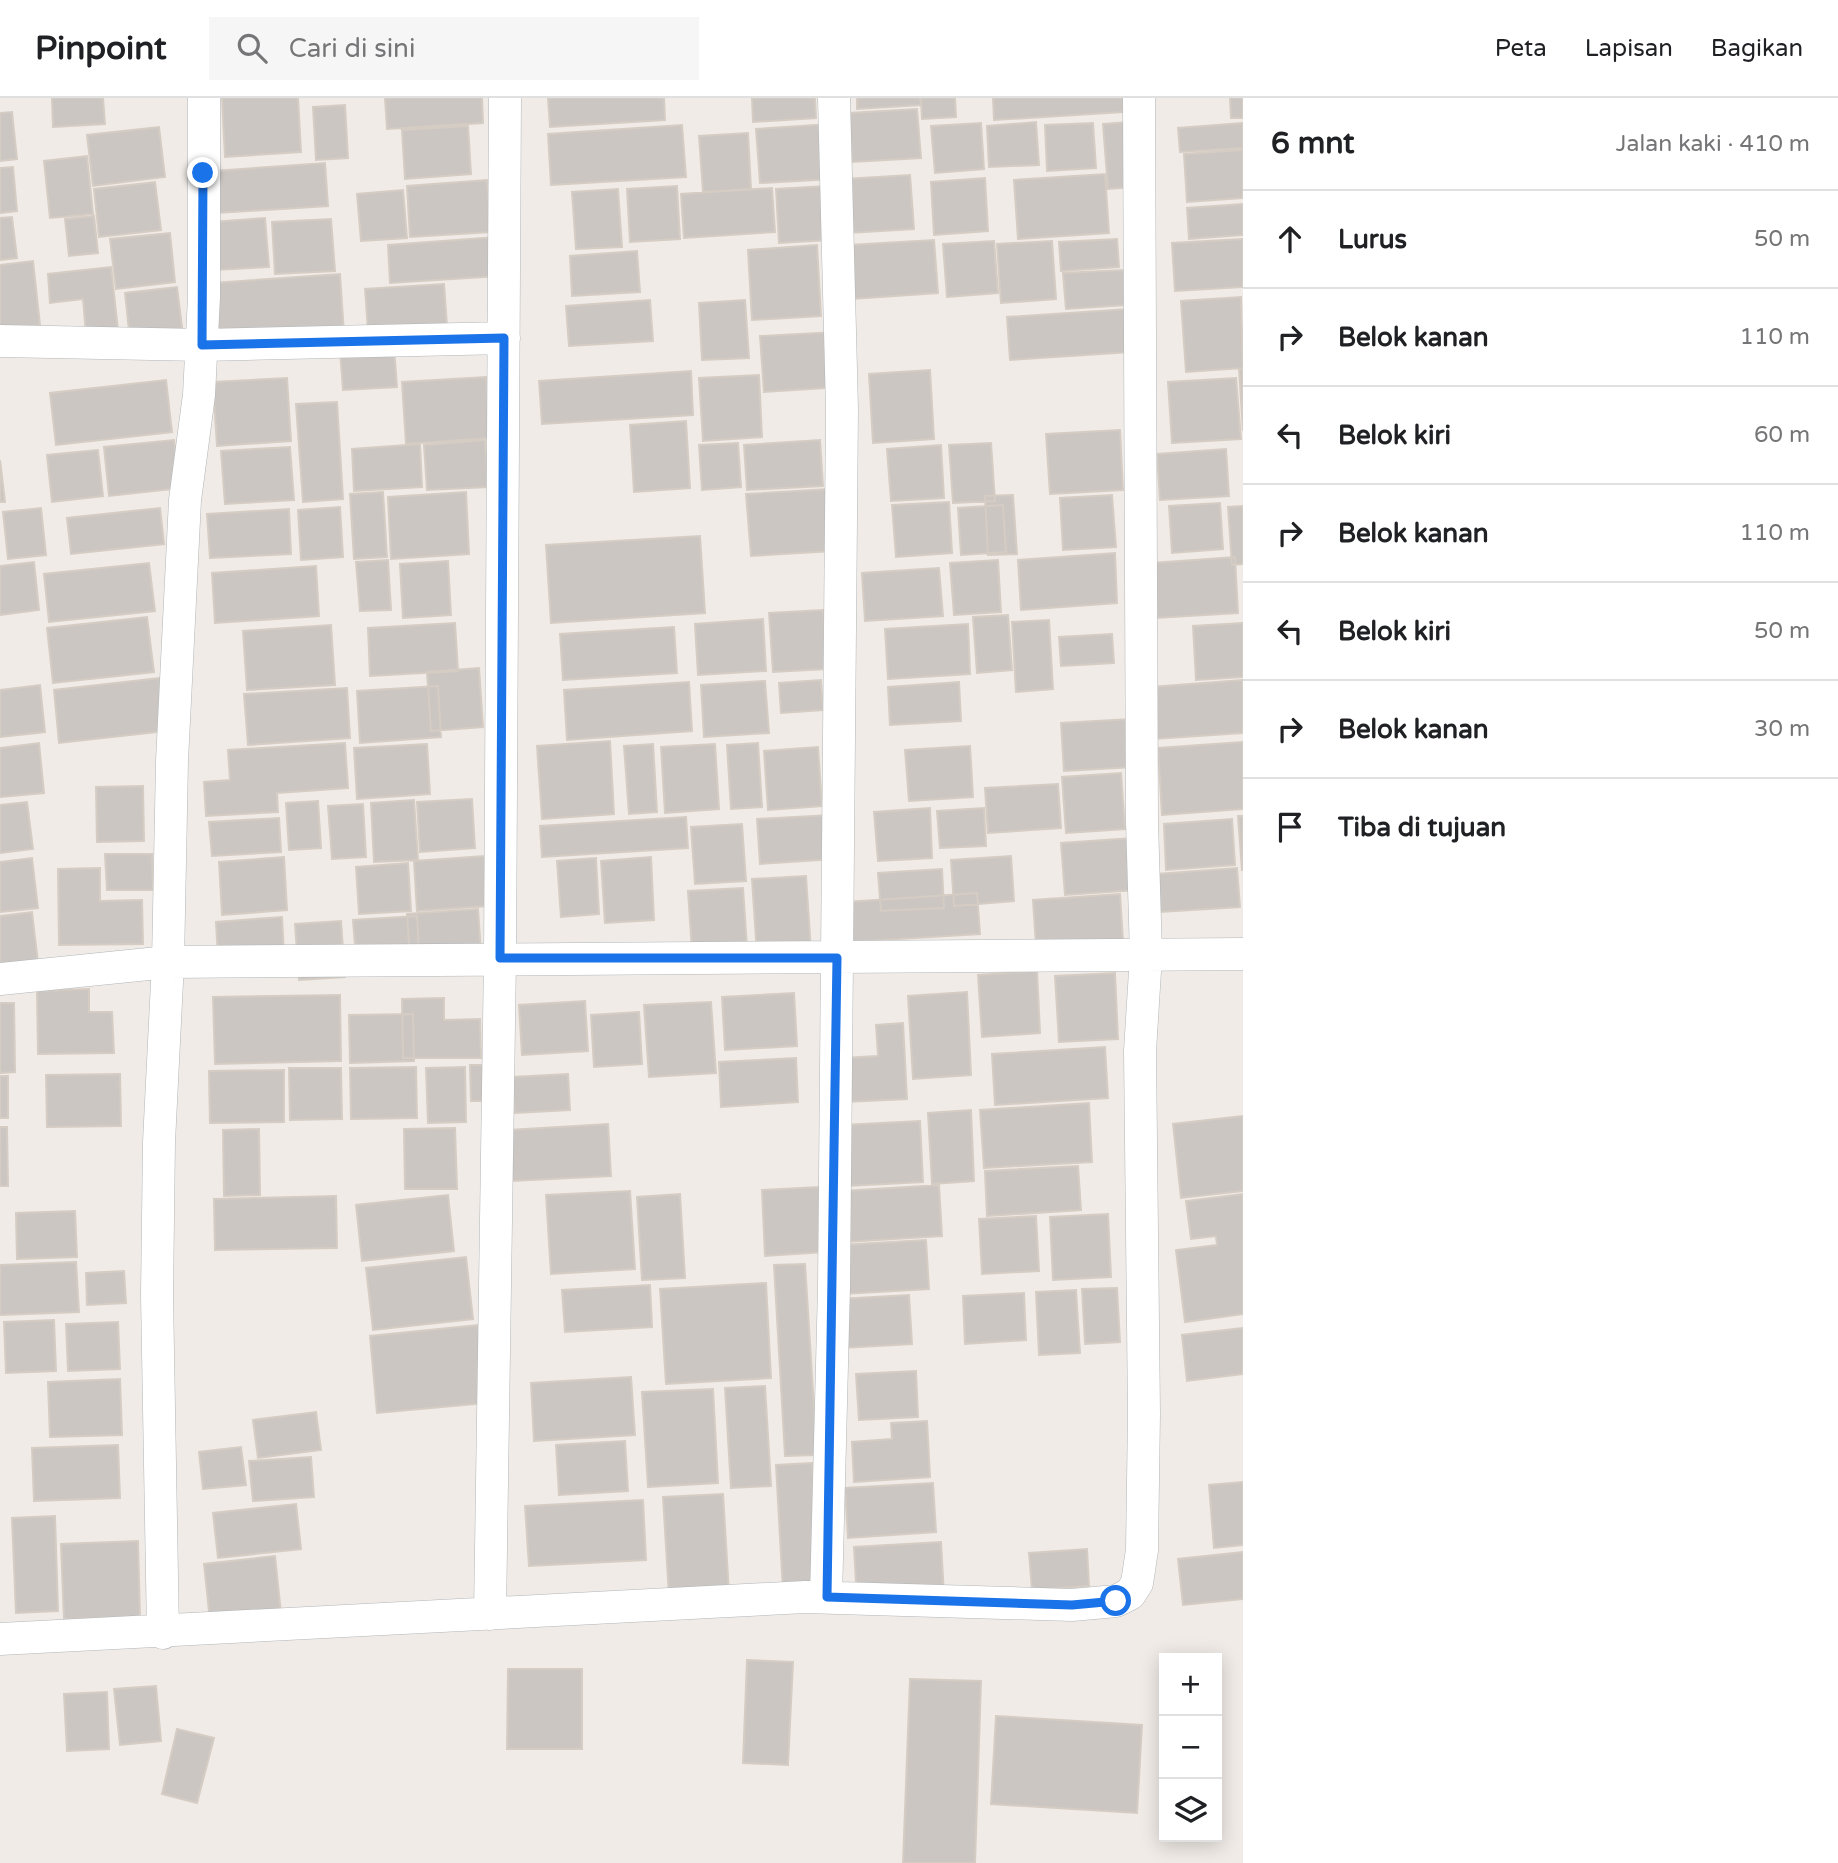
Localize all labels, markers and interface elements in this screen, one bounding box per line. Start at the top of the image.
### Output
search box [209,17,699,80]
text: Pinpoint [35,29,167,68]
icon: search [233,29,271,67]
text: Cari di sini [289,33,415,64]
text: Peta [1495,34,1547,63]
text: Lapisan [1585,34,1673,63]
text: Bagikan [1711,34,1803,63]
text: 6 mnt [1271,125,1355,162]
text: Jalan kaki · 410 m [1616,130,1810,158]
route end [187,157,218,188]
icon: ahead [1271,220,1309,258]
text: Lurus [1338,224,1407,255]
text: 50 m [1754,225,1810,253]
icon: right [1271,318,1309,356]
text: Belok kanan [1338,322,1489,353]
text: 110 m [1740,323,1810,351]
icon: left [1271,416,1309,454]
text: Belok kiri [1338,420,1451,451]
text: 60 m [1754,421,1810,449]
icon: right [1271,514,1309,552]
text: Belok kanan [1338,518,1489,549]
text: 110 m [1740,519,1810,547]
icon: left [1271,612,1309,650]
text: Belok kiri [1338,616,1451,647]
text: 50 m [1754,617,1810,645]
icon: right [1271,710,1309,748]
text: Belok kanan [1338,714,1489,745]
text: 30 m [1754,715,1810,743]
icon: arrive [1271,808,1309,846]
text: Tiba di tujuan [1338,812,1506,843]
route start [1100,1585,1131,1616]
map controls [1159,1653,1222,1842]
button: + [1159,1653,1222,1716]
button: − [1159,1716,1222,1779]
button: layers [1159,1779,1222,1842]

